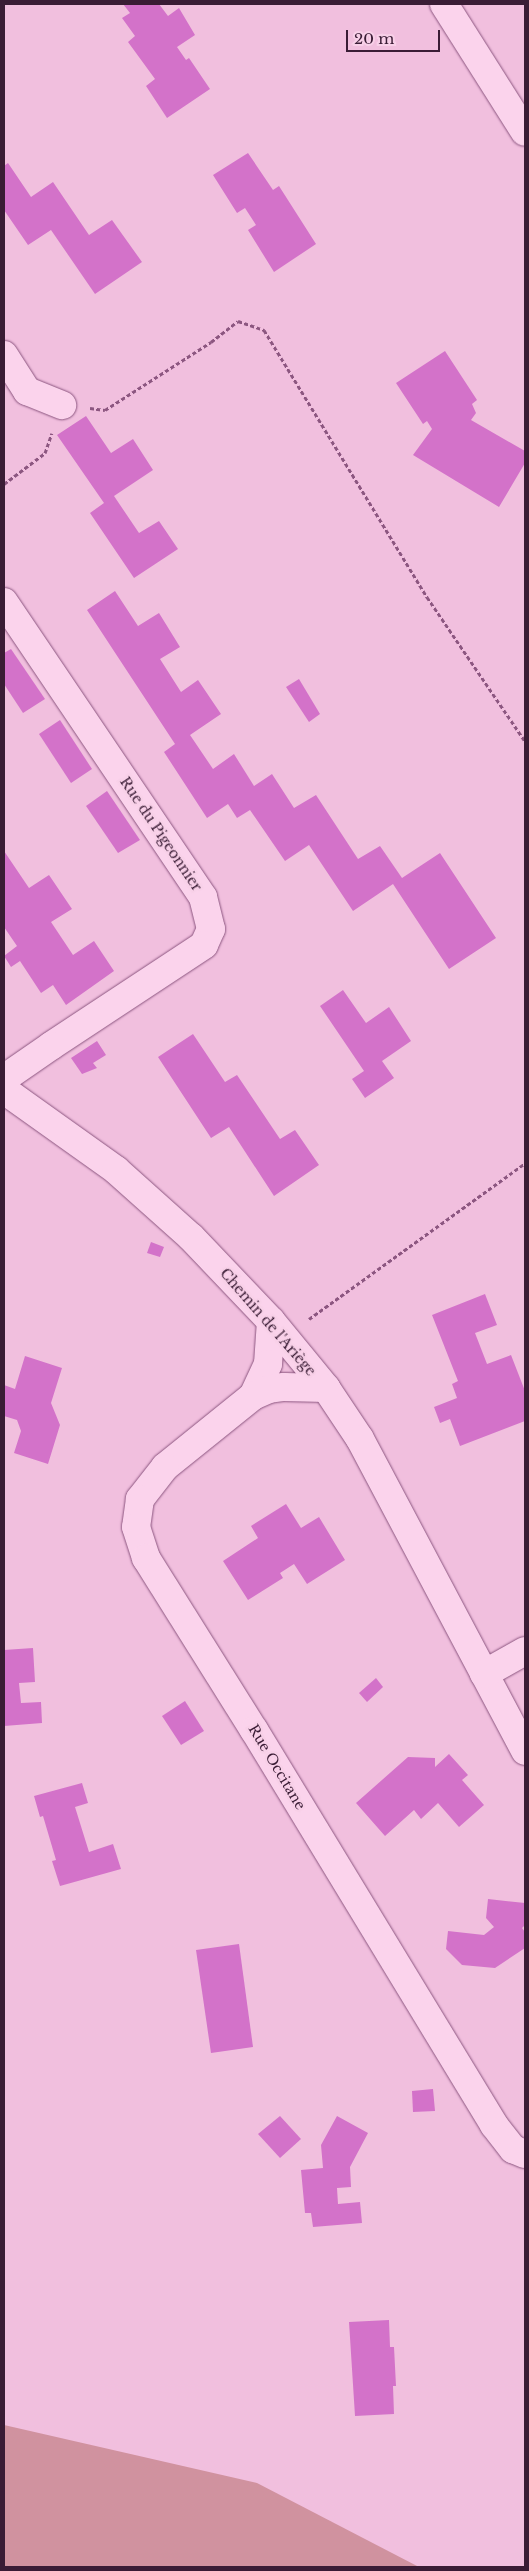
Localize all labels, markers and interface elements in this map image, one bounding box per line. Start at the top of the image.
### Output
scale bar [349,20,443,52]
text: 20 m [354,29,394,48]
street label: Rue du Pigeonnier [117,774,205,894]
street label: Chemin de l'Ariège [217,1265,319,1379]
street label: Rue Occitane [245,1721,309,1813]

